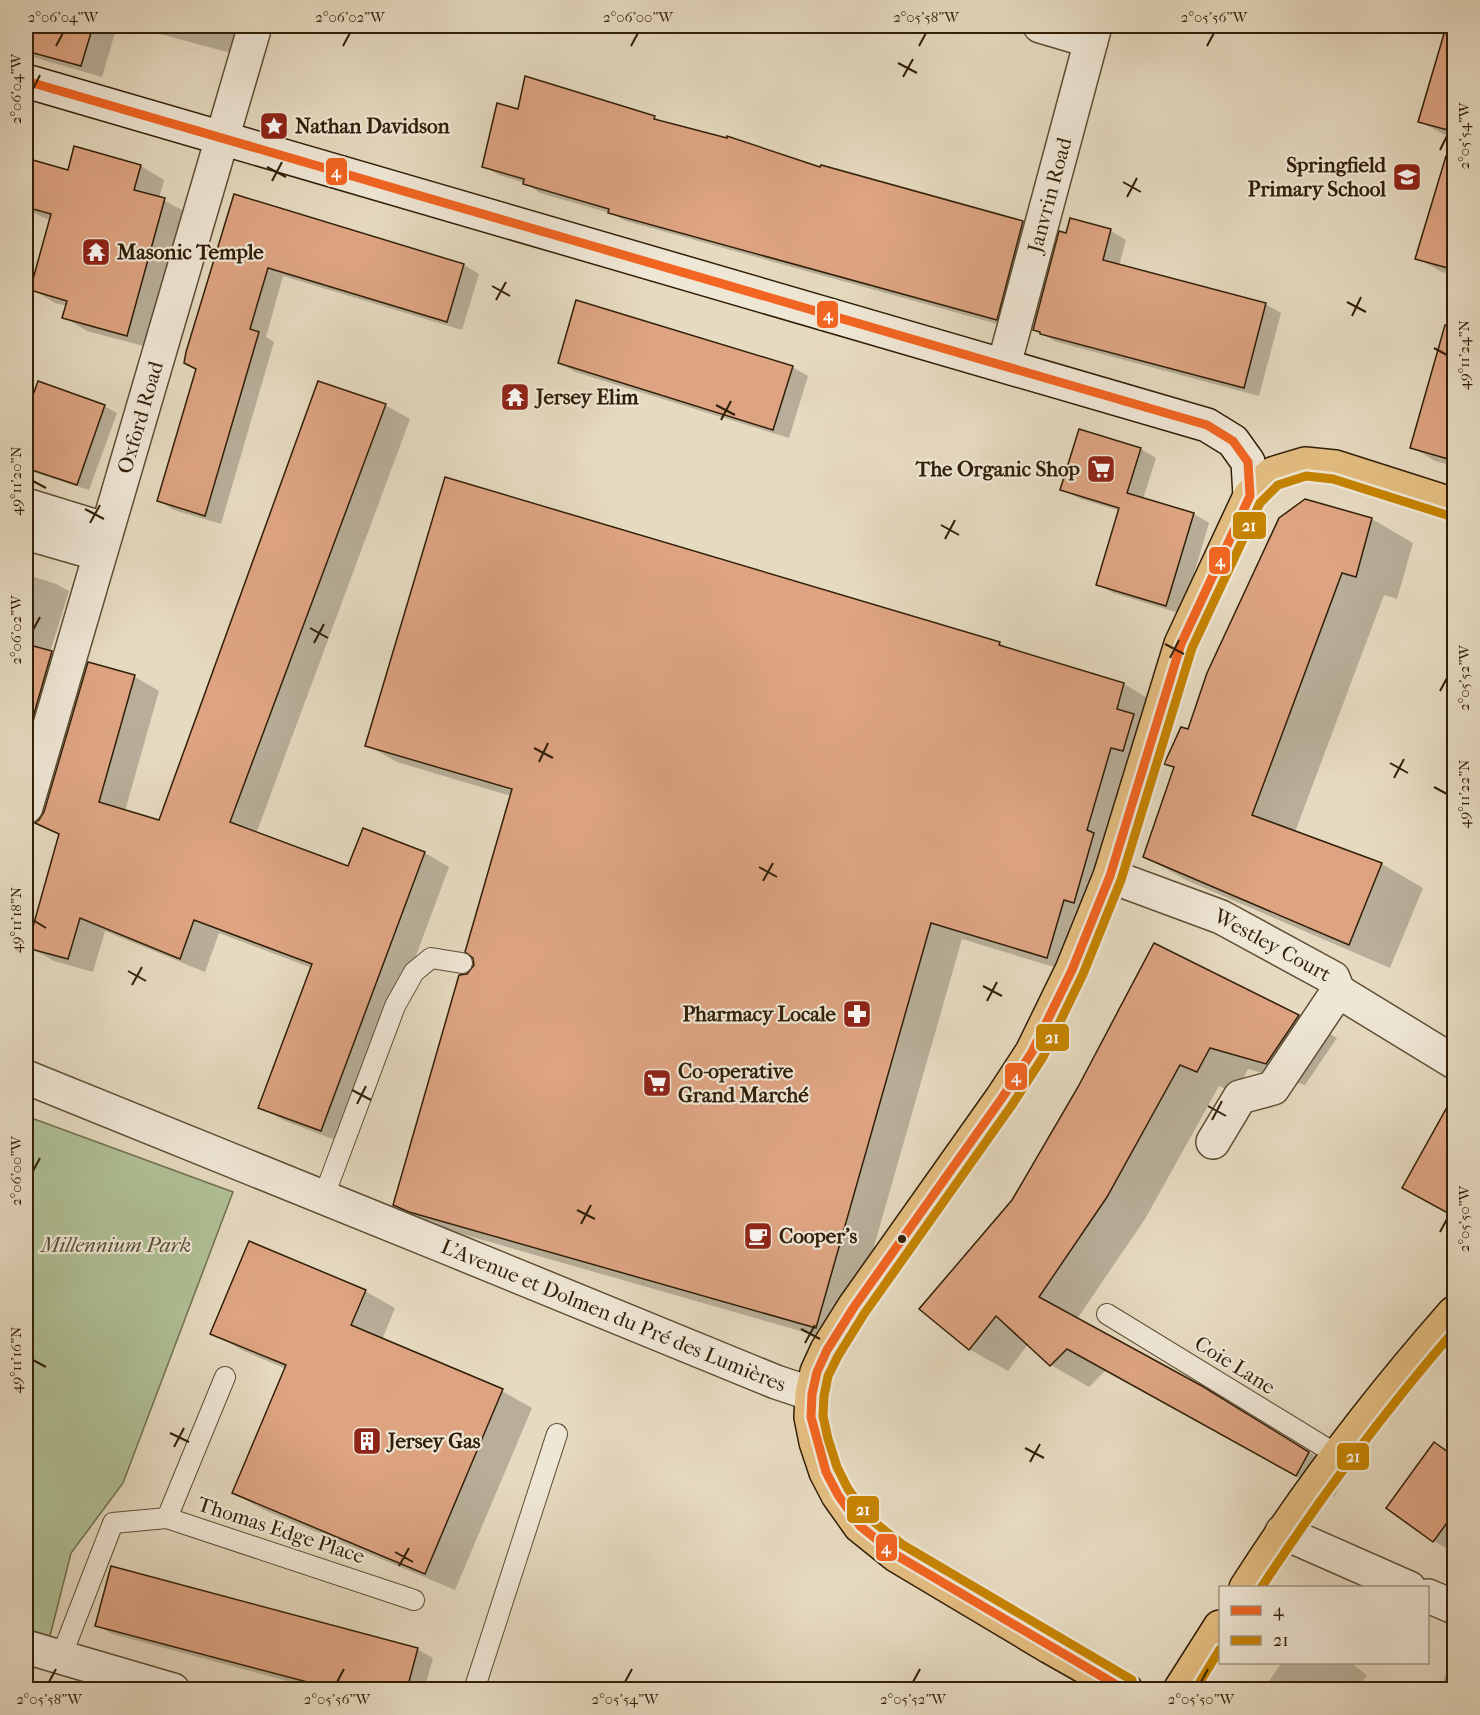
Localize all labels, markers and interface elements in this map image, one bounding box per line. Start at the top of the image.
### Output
text: 2°06'04"W [28,8,99,26]
text: 2°06'02"W [315,8,386,26]
text: 2°06'00"W [603,8,674,26]
text: 2°05'58"W [893,8,960,26]
text: 2°05'56"W [1181,8,1248,26]
text: 2°06'04"W [7,53,25,124]
text: 2°05'54"W [1455,101,1473,170]
place icon: Nathan Davidson [258,110,290,142]
place label: Nathan Davidson [295,114,451,138]
street label: Janvrin Road [1022,134,1077,257]
place label: Springfield Primary School [1248,153,1387,201]
line badge: 4 [325,157,348,186]
school or university icon: Springfield Primary School [1391,161,1423,193]
text: 4 [330,162,342,182]
temple icon: Masonic Temple [80,236,112,268]
place label: Masonic Temple [116,240,264,264]
line badge: 4 [816,300,839,329]
text: 4 [822,305,834,325]
text: 49°11'24"N [1455,319,1473,390]
street label: Oxford Road [112,358,168,476]
temple icon: Jersey Elim [499,381,531,413]
place label: Jersey Elim [534,385,639,409]
text: 49°11'20"N [7,446,25,516]
supermarket icon: The Organic Shop [1085,453,1117,485]
place label: The Organic Shop [915,457,1081,481]
line badge: 21 [1232,511,1267,540]
text: 21 [1242,516,1256,535]
line badge: 4 [1208,546,1231,575]
text: 4 [1214,551,1226,571]
text: 2°06'02"W [7,594,25,665]
text: 2°05'52"W [1455,644,1473,711]
text: 49°11'22"N [1455,759,1473,828]
text: 49°11'18"N [7,886,25,953]
street label: Westley Court [1209,903,1336,987]
pharmacy icon: Pharmacy Locale [841,998,873,1030]
place label: Pharmacy Locale [682,1002,837,1026]
line badge: 21 [1035,1023,1070,1052]
text: 21 [1045,1028,1059,1047]
place label: Co-operative Grand Marché [678,1059,809,1107]
line badge: 4 [1004,1062,1028,1091]
supermarket icon: Co-operative Grand Marché [641,1067,673,1099]
text: 4 [1010,1067,1022,1087]
text: 2°06'00"W [7,1135,25,1206]
text: 2°05'50"W [1455,1185,1473,1252]
cafe icon: Cooper's [742,1220,774,1252]
place label: Cooper's [779,1224,858,1248]
park label: Millennium Park [39,1233,191,1257]
unlabelled marker [896,1233,908,1245]
street label: L'Avenue et Dolmen du Pré des Lumières [438,1234,789,1396]
text: 49°11'16"N [7,1326,25,1393]
street label: Coie Lane [1190,1331,1280,1399]
building icon: Jersey Gas [351,1425,383,1457]
place label: Jersey Gas [386,1429,481,1453]
line badge: 21 [1336,1442,1370,1471]
text: 21 [1346,1447,1360,1466]
street label: Thomas Edge Place [194,1492,368,1568]
line badge: 21 [846,1495,880,1524]
text: 21 [856,1500,870,1519]
line badge: 4 [875,1533,898,1562]
text: 4 [880,1538,892,1558]
legend [1219,1586,1429,1664]
text: 4 [1273,1600,1284,1621]
text: 21 [1273,1630,1289,1651]
text: 2°05'58"W [16,1690,83,1708]
text: 2°05'56"W [304,1690,371,1708]
text: 2°05'54"W [591,1690,660,1708]
text: 2°05'52"W [880,1690,947,1708]
text: 2°05'50"W [1168,1690,1235,1708]

